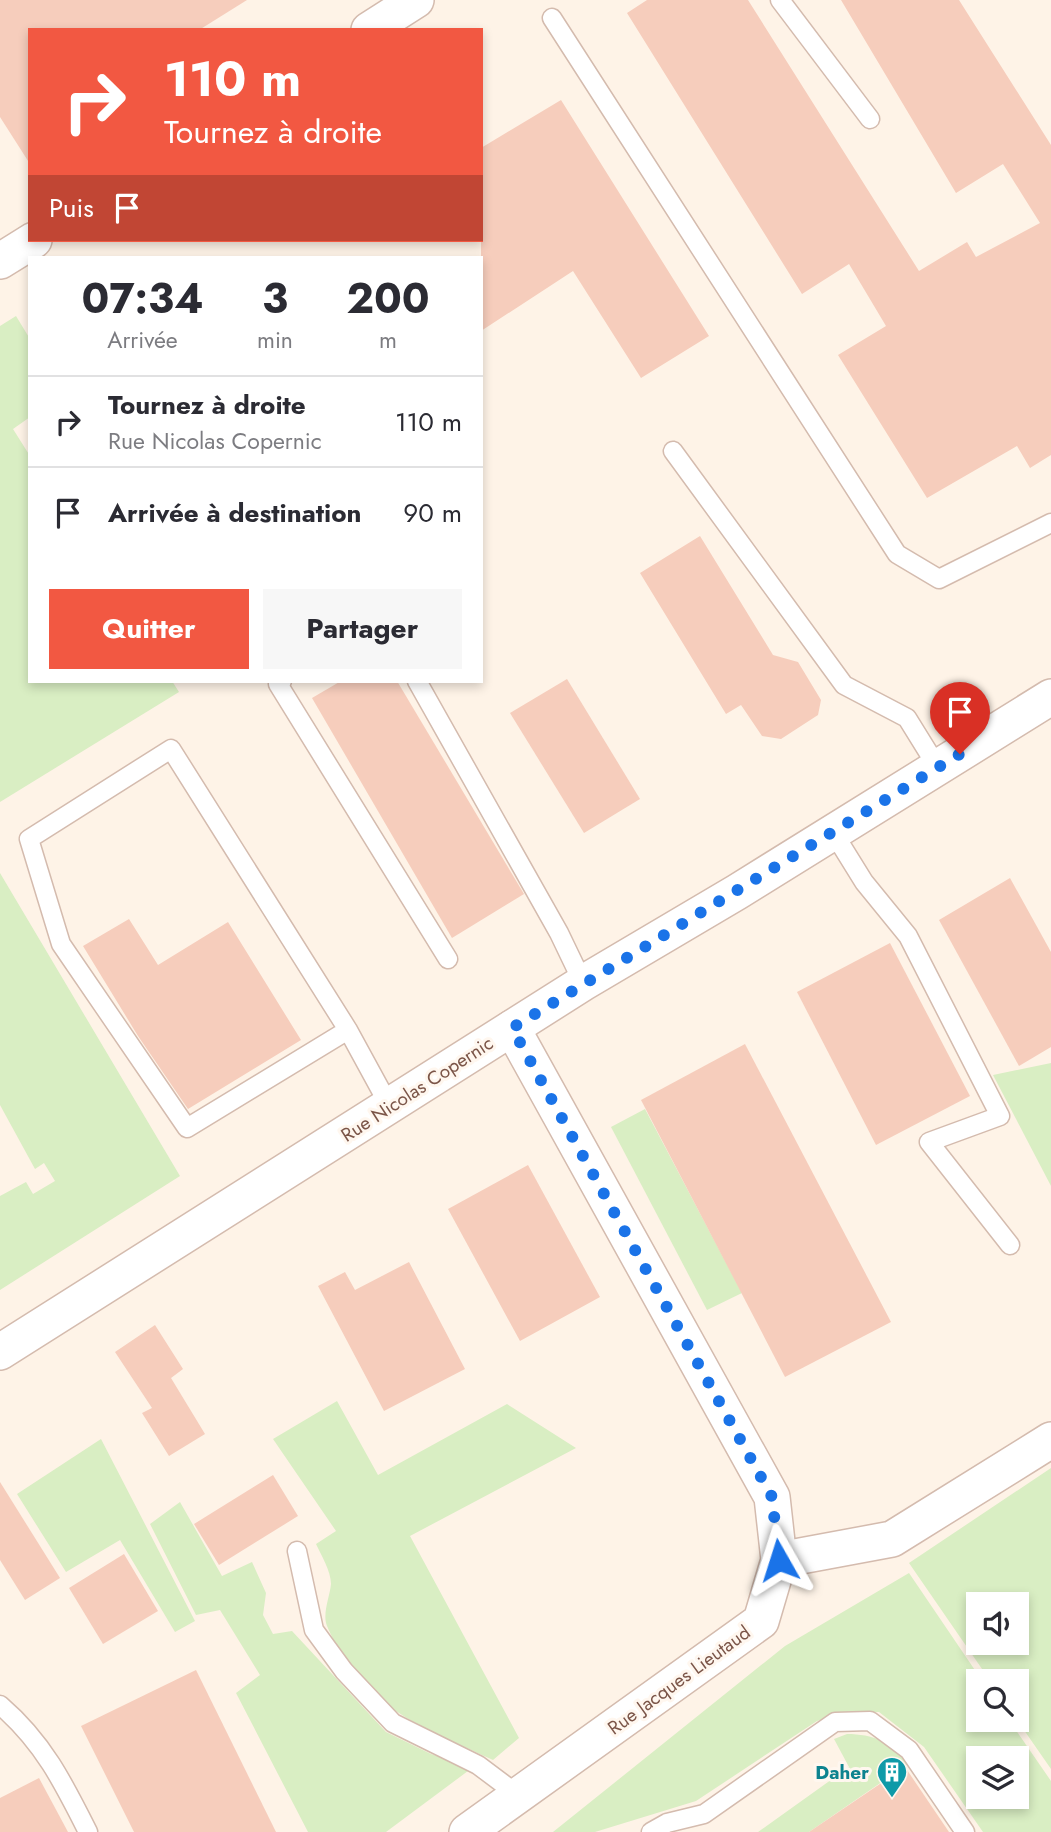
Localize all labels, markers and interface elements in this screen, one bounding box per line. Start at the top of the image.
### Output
text: 110 m [164,44,301,114]
icon: right [49,56,140,147]
text: Tournez à droite [164,109,382,155]
text: Puis [49,189,94,227]
icon: arrive [108,189,146,227]
text: 07:34 [81,268,204,329]
text: 3 [262,268,288,329]
text: 200 [346,268,430,329]
text: Arrivée [107,323,178,357]
text: min [257,323,293,357]
text: m [379,323,397,357]
text: Tournez à droite [108,386,306,424]
icon: right [49,403,87,441]
text: 110 m [395,403,462,441]
text: Rue Nicolas Copernic [108,424,322,458]
icon: arrive [49,494,87,532]
text: Arrivée à destination [108,494,361,532]
text: 90 m [403,494,462,532]
button: Quitter [49,589,249,669]
button: Partager [263,589,462,669]
pin [930,682,990,754]
icon: arrive [941,693,979,731]
street label: Rue Nicolas Copernic [336,1030,498,1148]
position arrow [742,1523,816,1597]
map controls [966,1592,1029,1809]
button: sound [966,1592,1029,1655]
street label: Rue Jacques Lieutaud [602,1619,756,1741]
button: search [966,1669,1029,1732]
button: layers [966,1746,1029,1809]
building icon: Daher [875,1755,909,1799]
place label: Daher [815,1759,869,1786]

